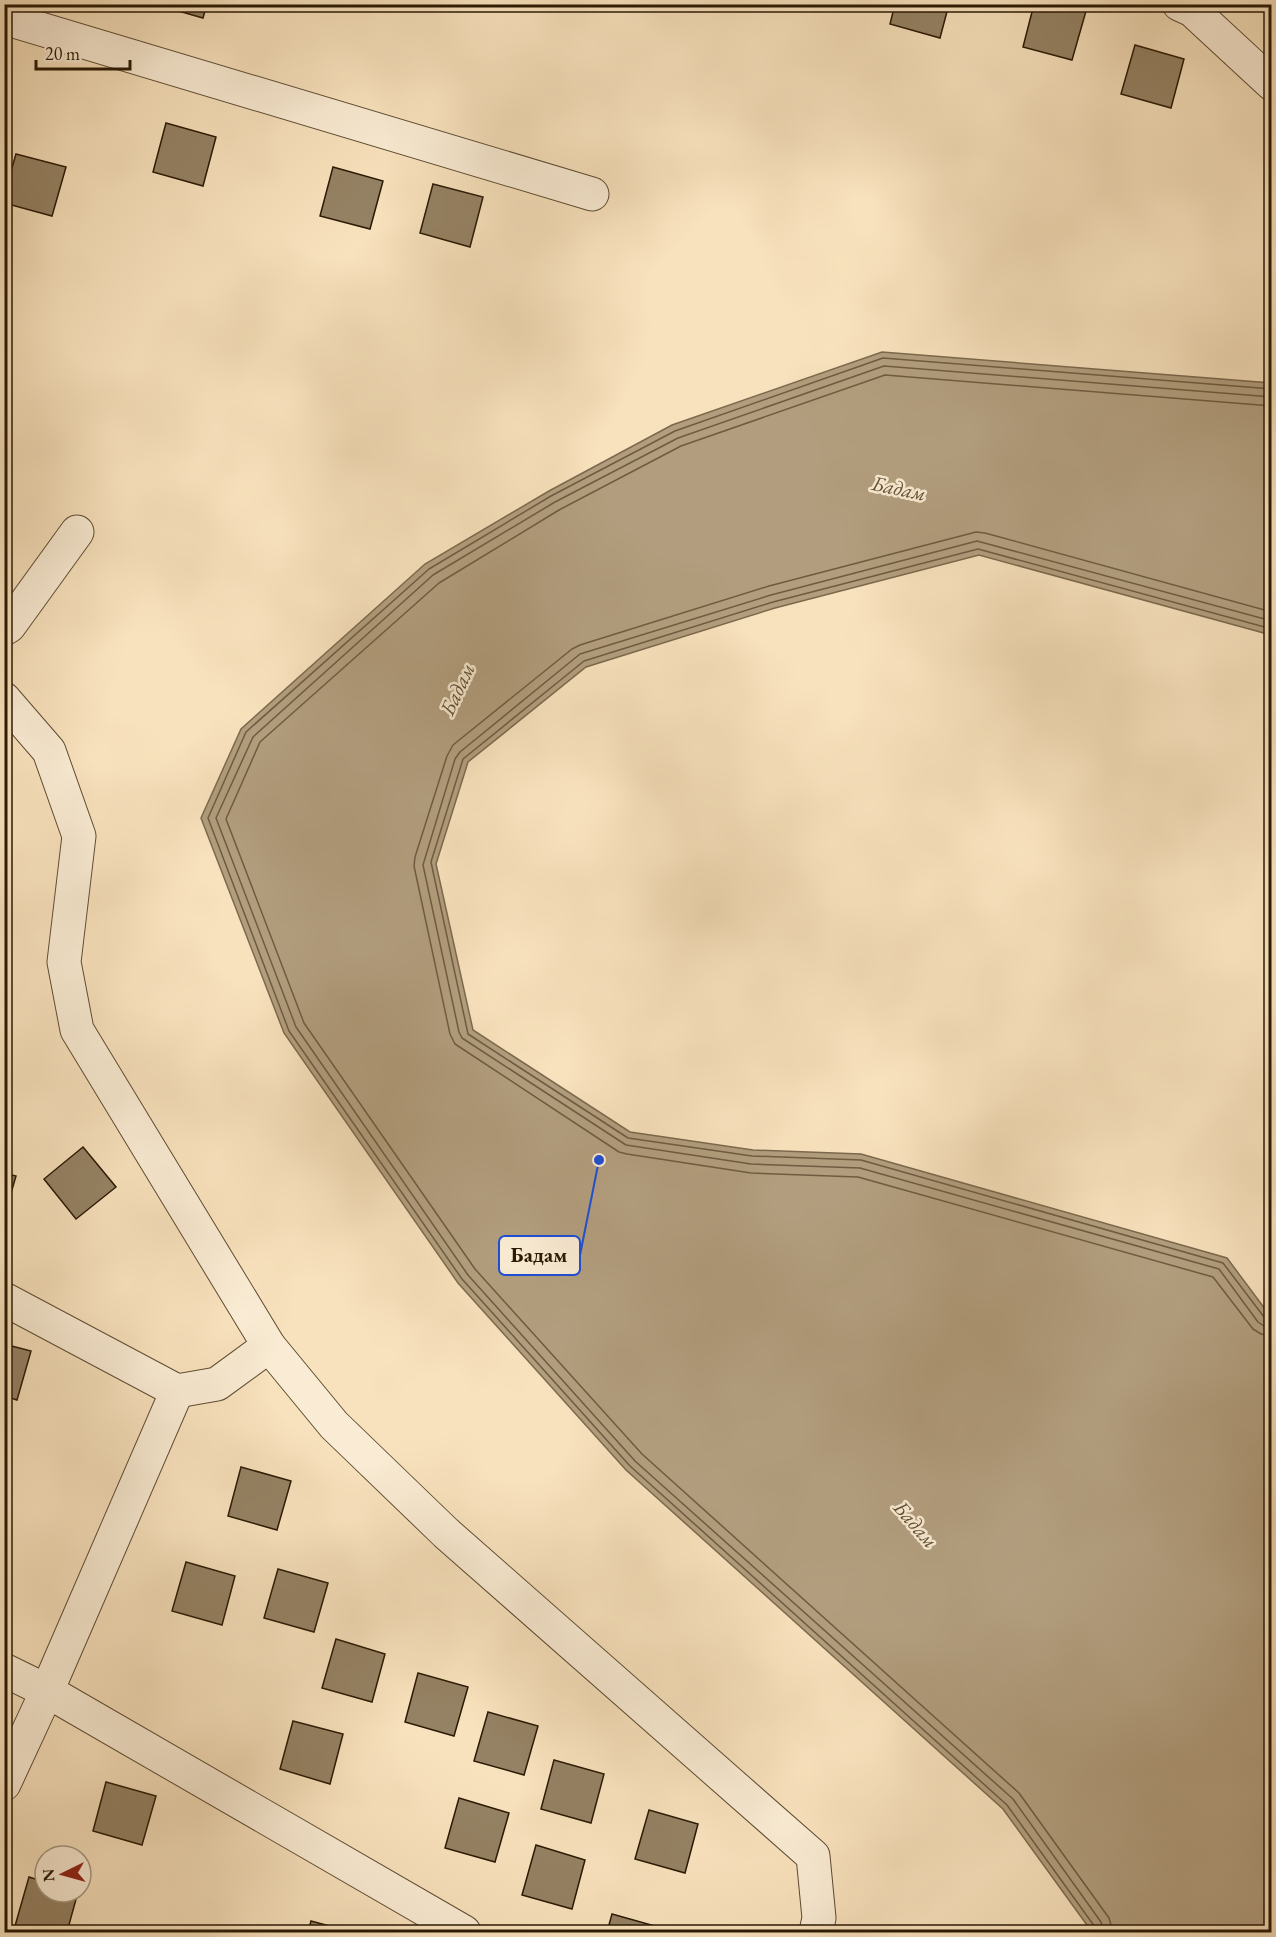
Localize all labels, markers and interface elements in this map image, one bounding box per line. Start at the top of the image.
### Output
scale bar [36,33,130,71]
text: 20 m [45,42,80,65]
water label: Бадам [868,469,929,507]
water label: Бадам [433,659,481,720]
callout: Бадам [499,1236,580,1275]
text: Бадам [511,1241,567,1268]
water label: Бадам [887,1494,944,1553]
north arrow [33,1844,93,1904]
text: N [38,1868,60,1883]

